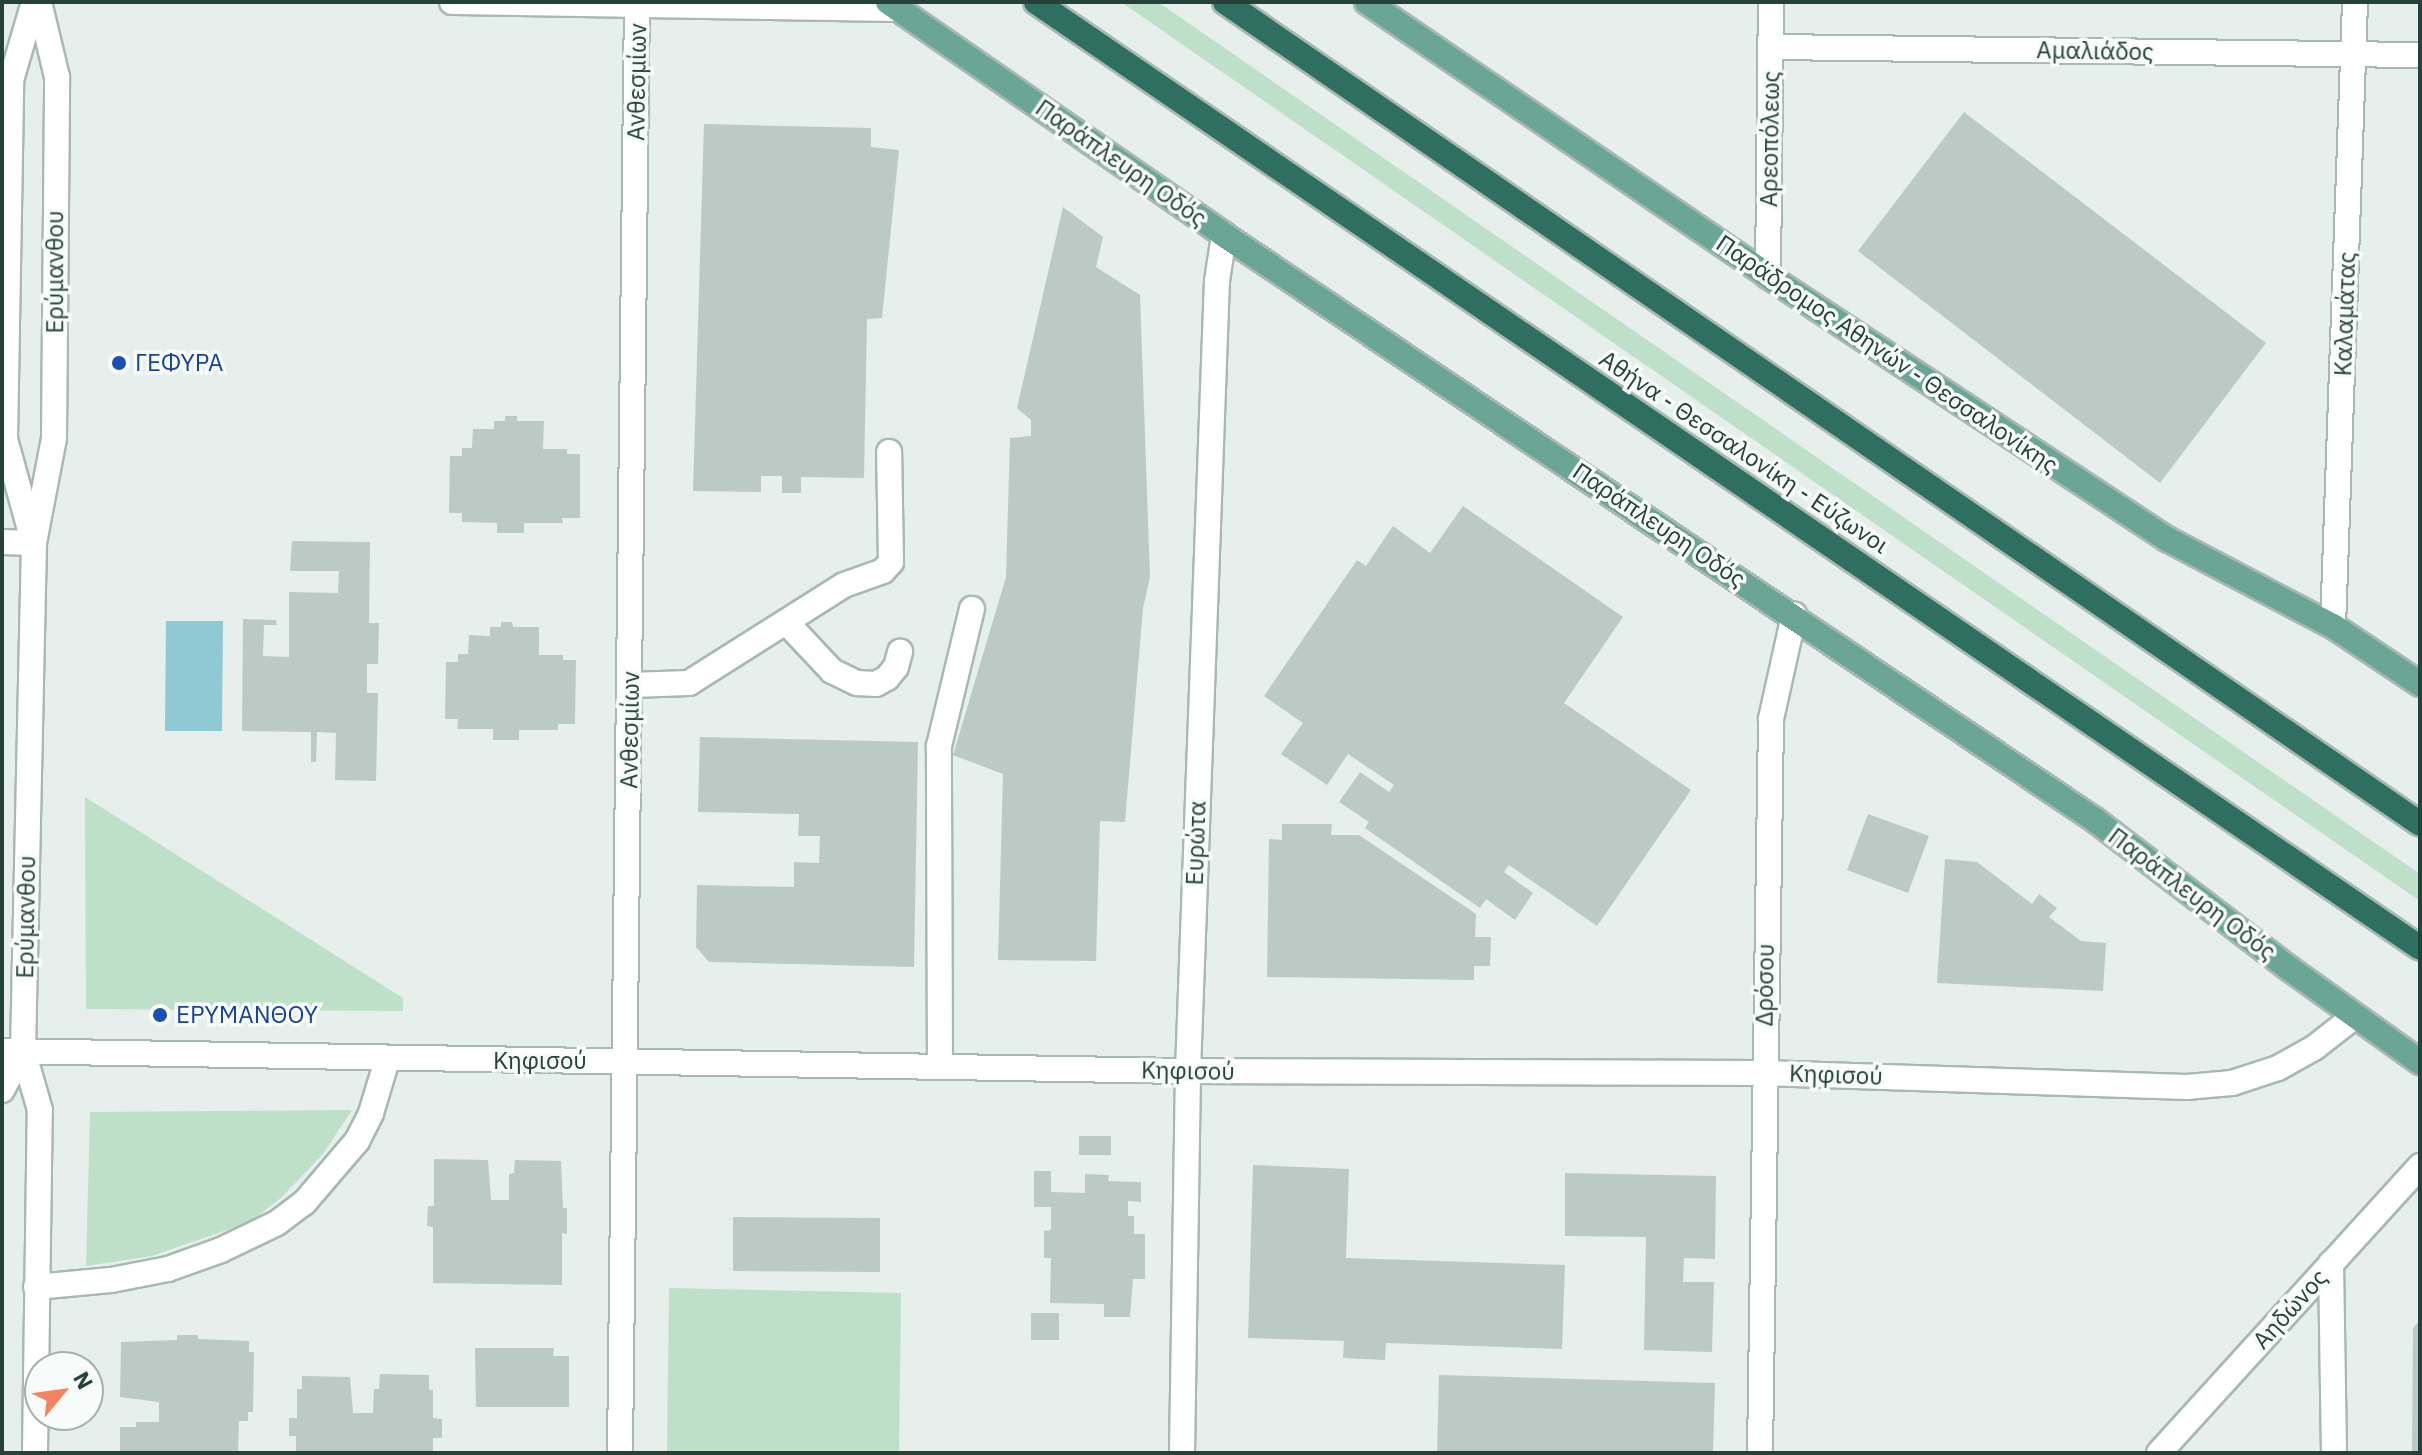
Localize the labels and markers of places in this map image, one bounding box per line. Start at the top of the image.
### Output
place label: ΓΕΦΥΡΑ [135,349,223,377]
marker: ΓΕΦΥΡΑ [110,354,128,372]
place label: ΕΡΥΜΑΝΘΟΥ [176,1001,318,1029]
marker: ΕΡΥΜΑΝΘΟΥ [151,1006,169,1024]

